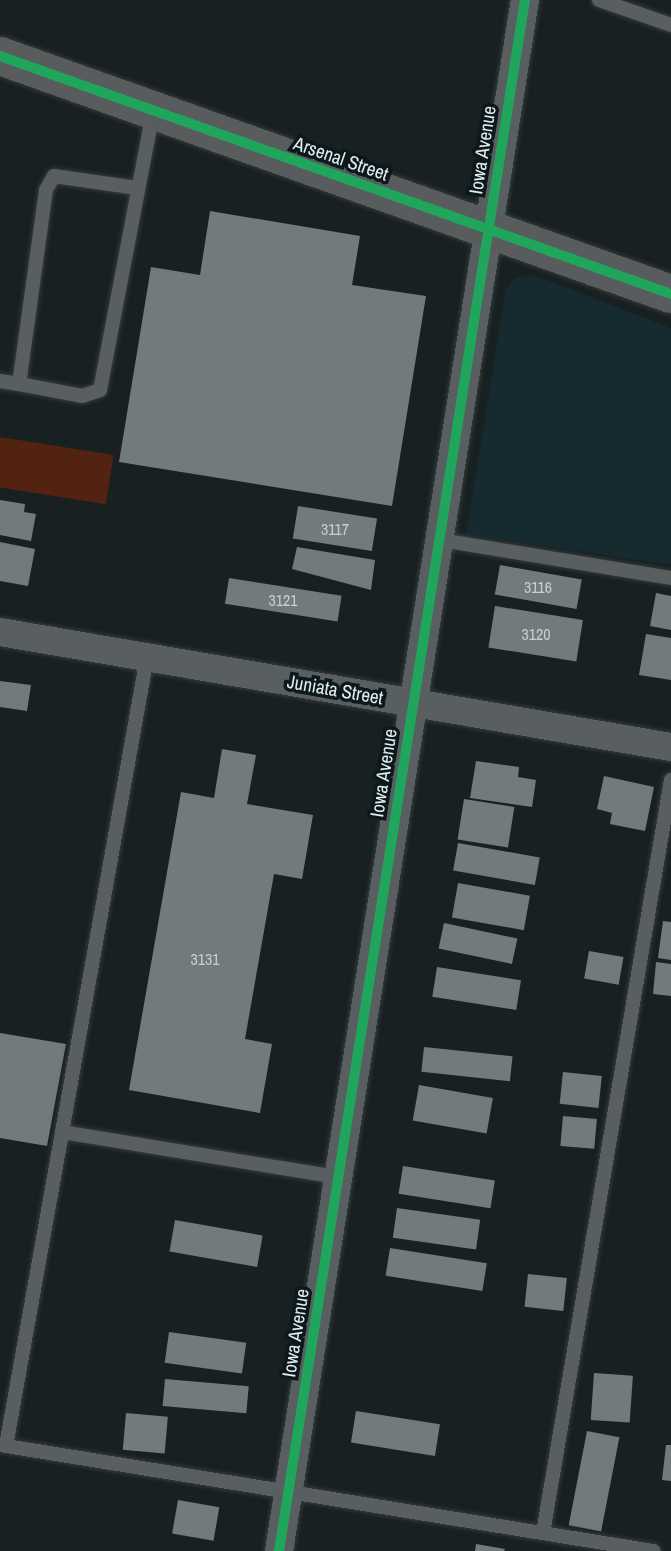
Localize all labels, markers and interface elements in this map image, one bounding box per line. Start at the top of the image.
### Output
street label: Iowa Avenue [465,104,501,196]
street label: Arsenal Street [291,132,391,186]
house number: 3117 [321,519,349,539]
house number: 3116 [524,577,552,597]
house number: 3121 [268,590,298,610]
house number: 3120 [521,624,551,644]
street label: Juniata Street [285,670,385,710]
street label: Iowa Avenue [366,727,402,819]
house number: 3131 [190,949,220,969]
street label: Iowa Avenue [278,1287,314,1379]

